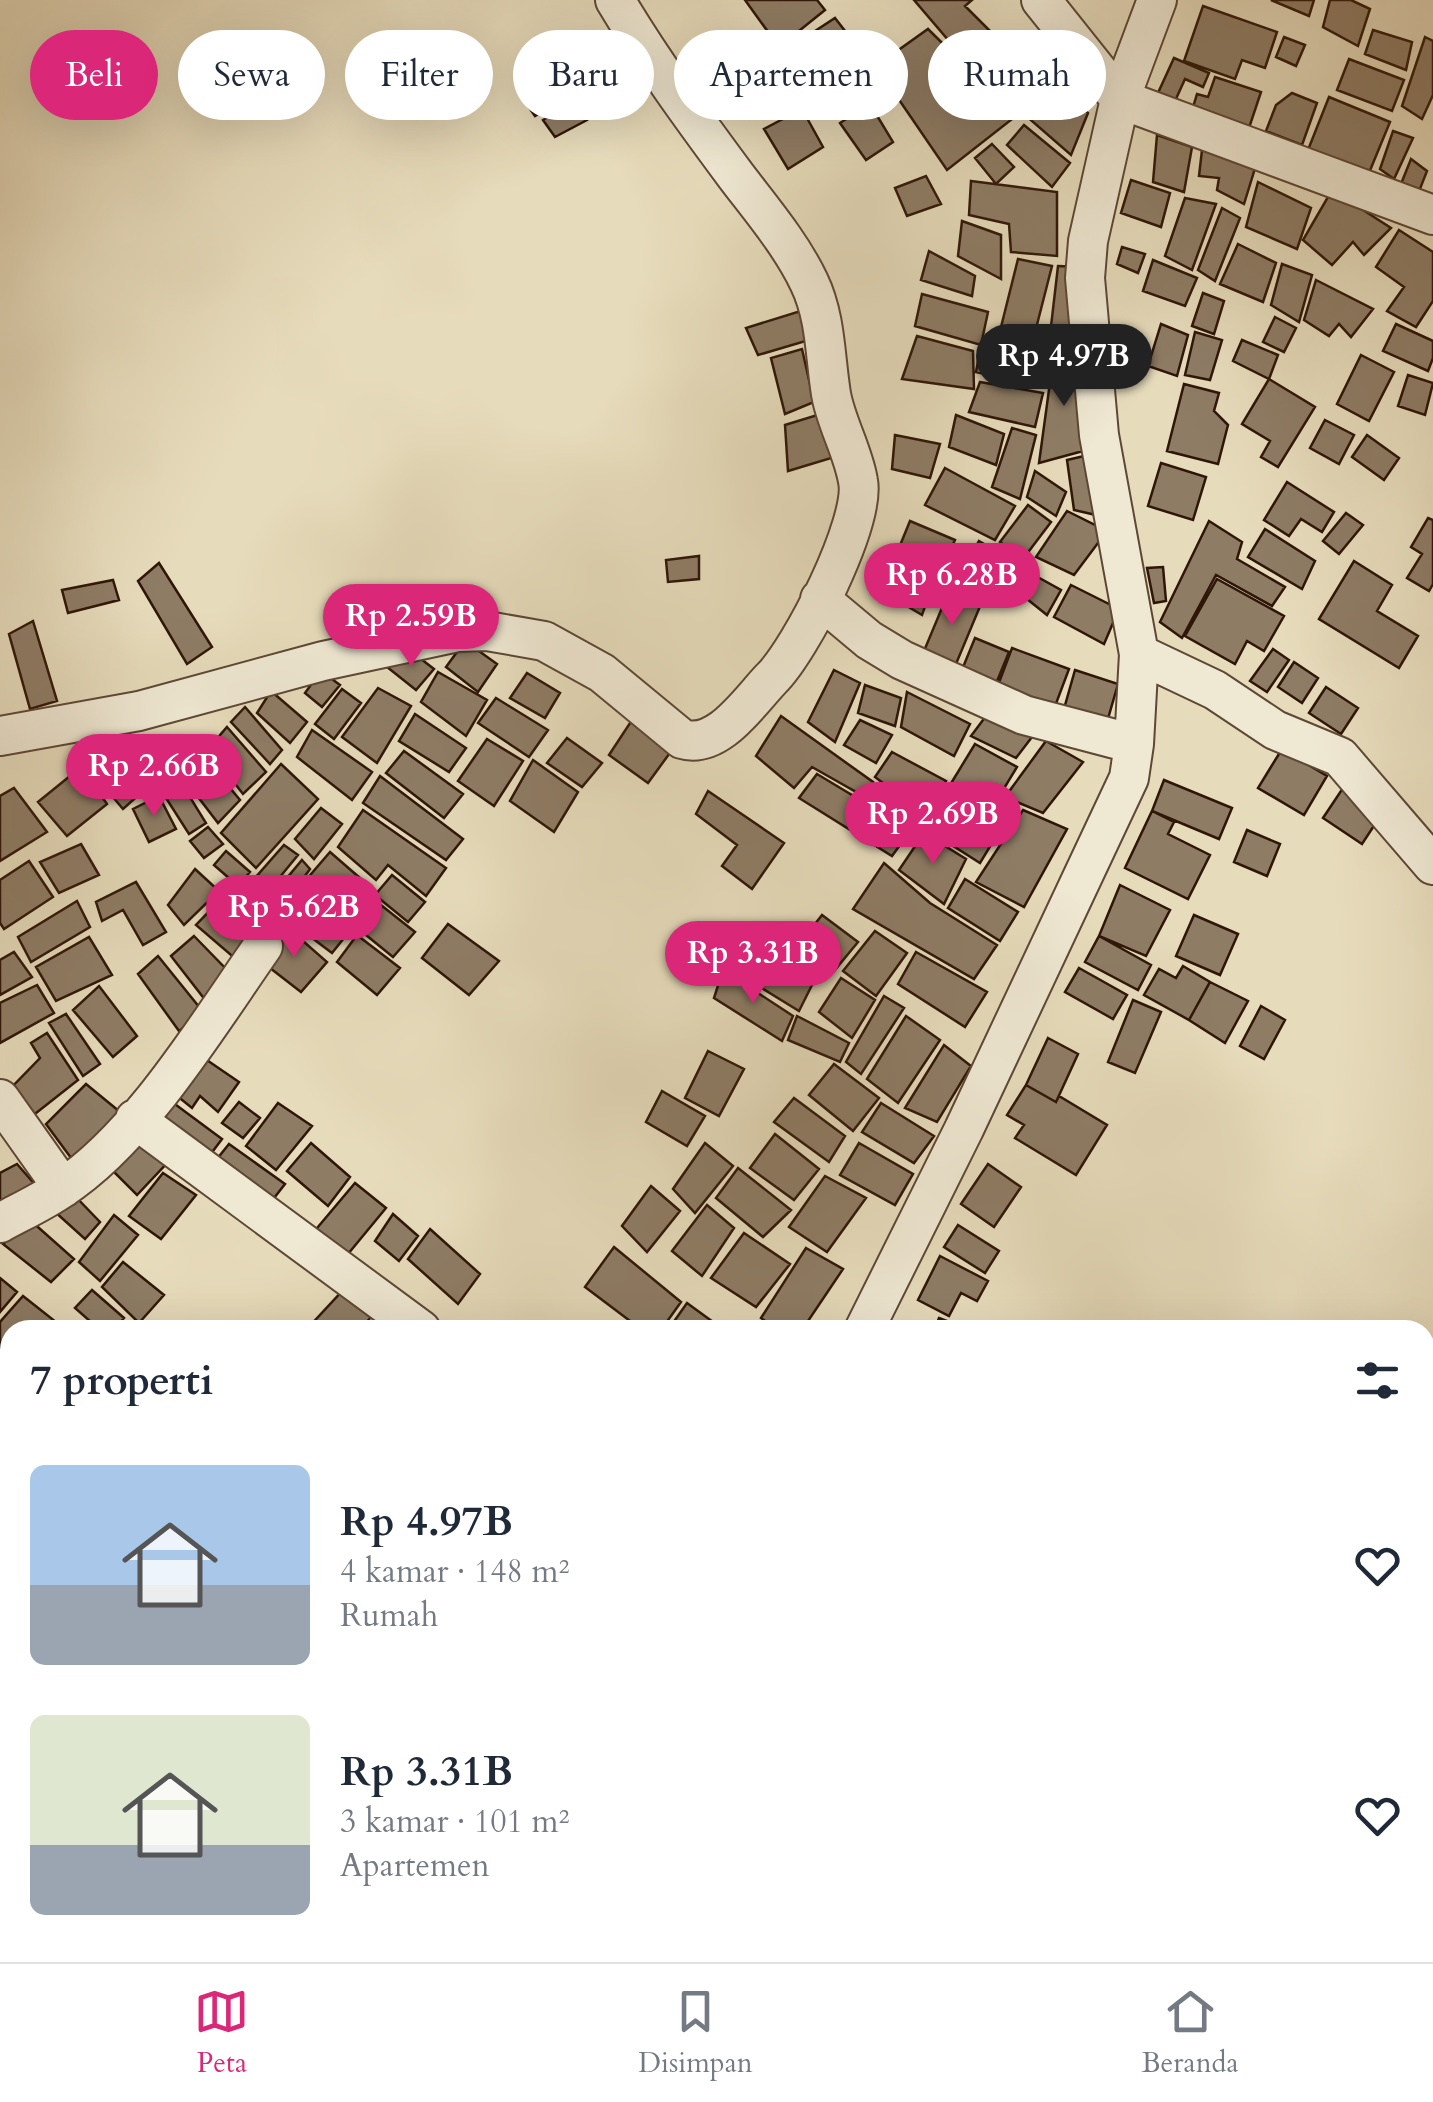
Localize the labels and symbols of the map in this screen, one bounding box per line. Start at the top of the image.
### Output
pin: Rp 4.97B [961,324,1167,409]
pin: Rp 6.28B [849,543,1055,628]
pin: Rp 2.59B [308,584,514,669]
pin: Rp 2.66B [51,734,257,819]
pin: Rp 2.69B [830,782,1036,867]
pin: Rp 5.62B [191,875,397,960]
pin: Rp 3.31B [650,921,856,1006]

